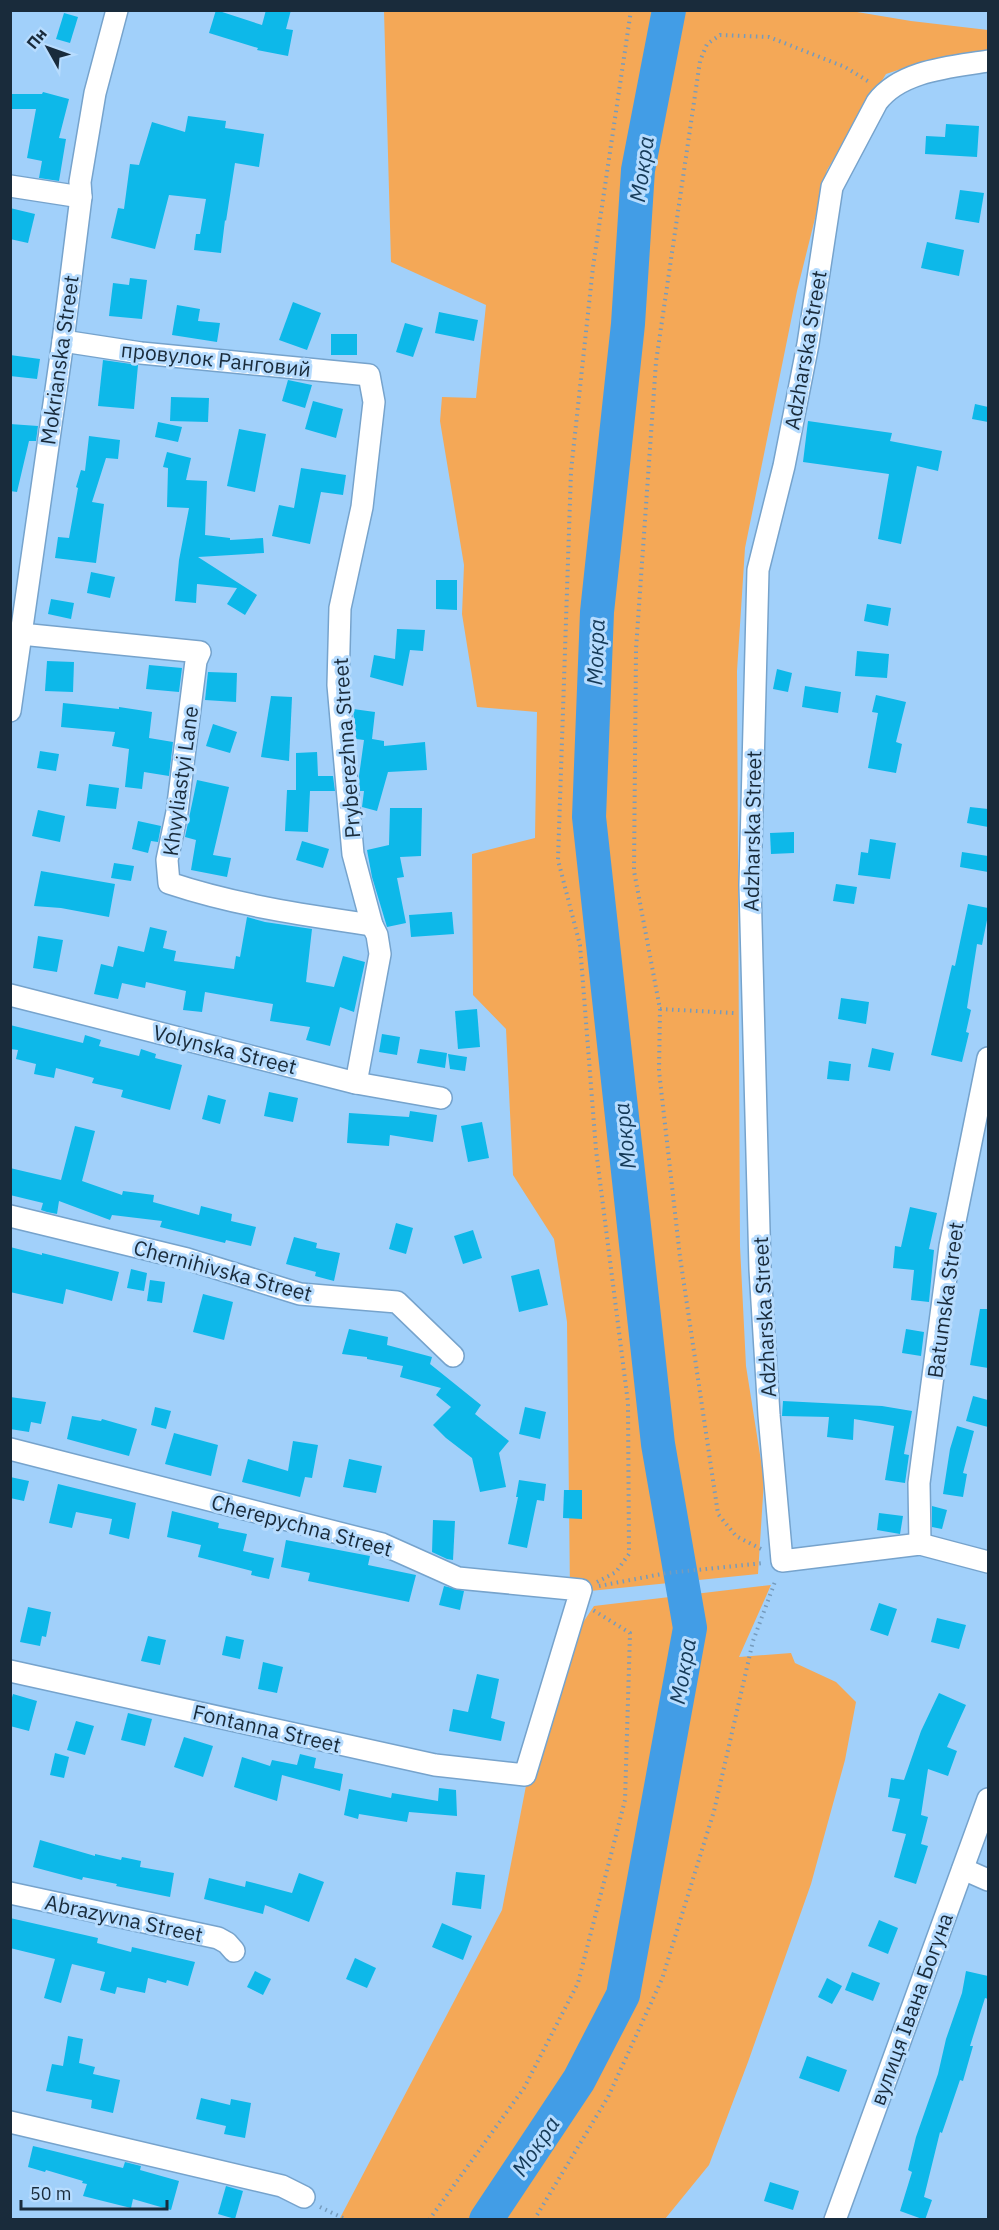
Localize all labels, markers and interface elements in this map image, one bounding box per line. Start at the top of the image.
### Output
north arrow [18,18,78,78]
text: Пн [22,24,51,53]
water label: Мокра [622,134,660,204]
street label: Adzharska Street [777,268,833,432]
street label: Mokrianska Street [33,273,85,447]
street label: провулок Ранговий [120,335,312,383]
water label: Мокра [579,618,611,686]
street label: Pryberezhna Street [326,657,366,839]
street label: Khvyliastyi Lane [156,704,204,858]
street label: Adzharska Street [737,750,767,912]
street label: Volynska Street [150,1018,300,1080]
water label: Мокра [606,1101,642,1171]
street label: Batumska Street [920,1220,970,1380]
street label: Chernihivska Street [131,1233,315,1307]
street label: Adzharska Street [746,1236,782,1398]
street label: Cherepychna Street [208,1487,396,1563]
water label: Мокра [662,1636,702,1706]
street label: Fontanna Street [190,1697,344,1759]
street label: Abrazyvna Street [42,1888,206,1948]
street label: вулиця Івана Богуна [863,1909,959,2109]
water label: Мокра [504,2110,566,2182]
scale bar [21,2173,166,2211]
text: 50 m [30,2182,72,2205]

